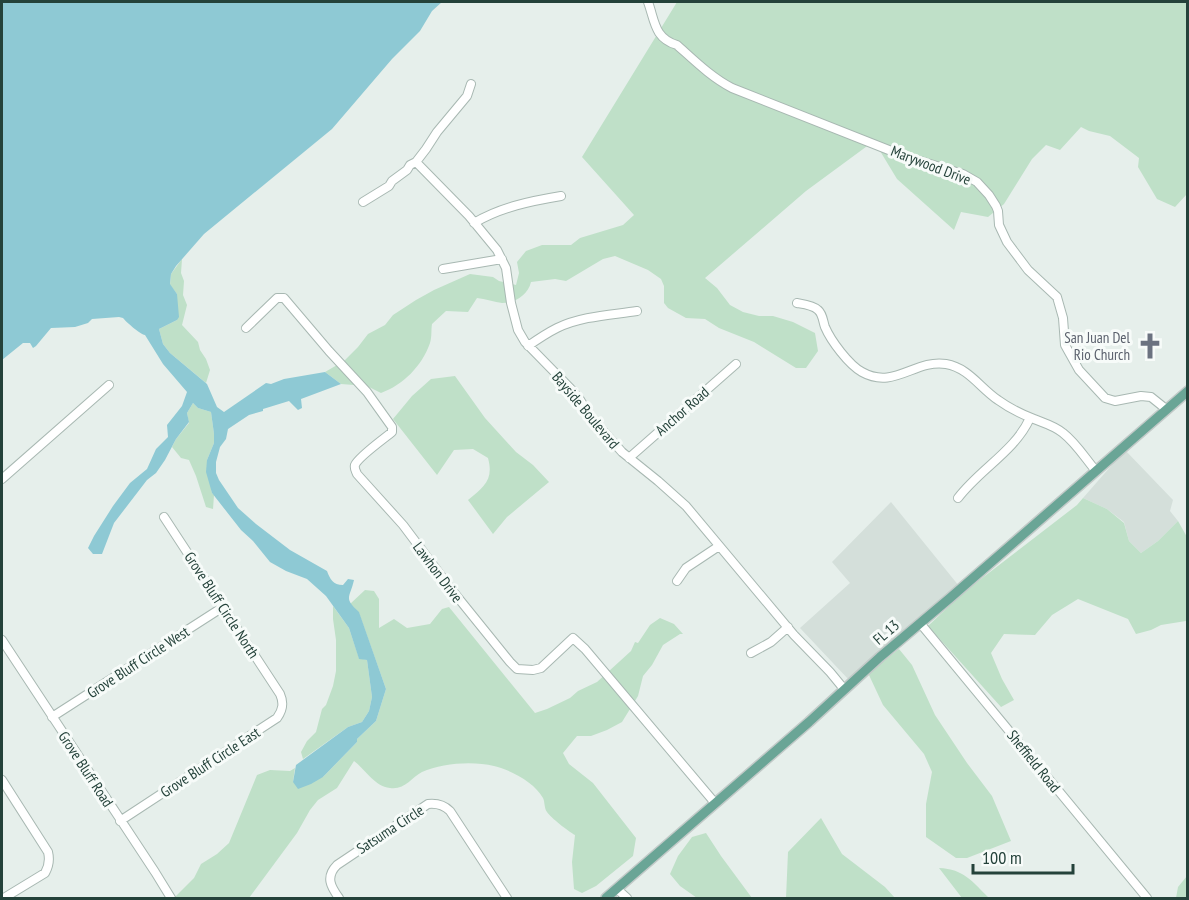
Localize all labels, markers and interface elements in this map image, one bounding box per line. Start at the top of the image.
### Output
street label: Marywood Drive [888,141,974,189]
place label: San Juan Del Rio Church [1064,328,1131,364]
church icon: San Juan Del Rio Church [1135,331,1165,361]
street label: Bayside Boulevard [548,368,624,452]
street label: Anchor Road [651,383,713,439]
street label: Lawhon Drive [409,538,467,606]
street label: Grove Bluff Circle North [180,548,264,662]
street label: FL 13 [869,615,903,649]
street label: Grove Bluff Circle West [83,622,193,702]
street label: Grove Bluff Circle East [157,723,263,801]
street label: Sheffield Road [1003,726,1065,796]
street label: Grove Bluff Road [54,728,118,810]
street label: Satsuma Circle [353,800,427,858]
scale bar [973,837,1074,875]
text: 100 m [982,846,1022,869]

